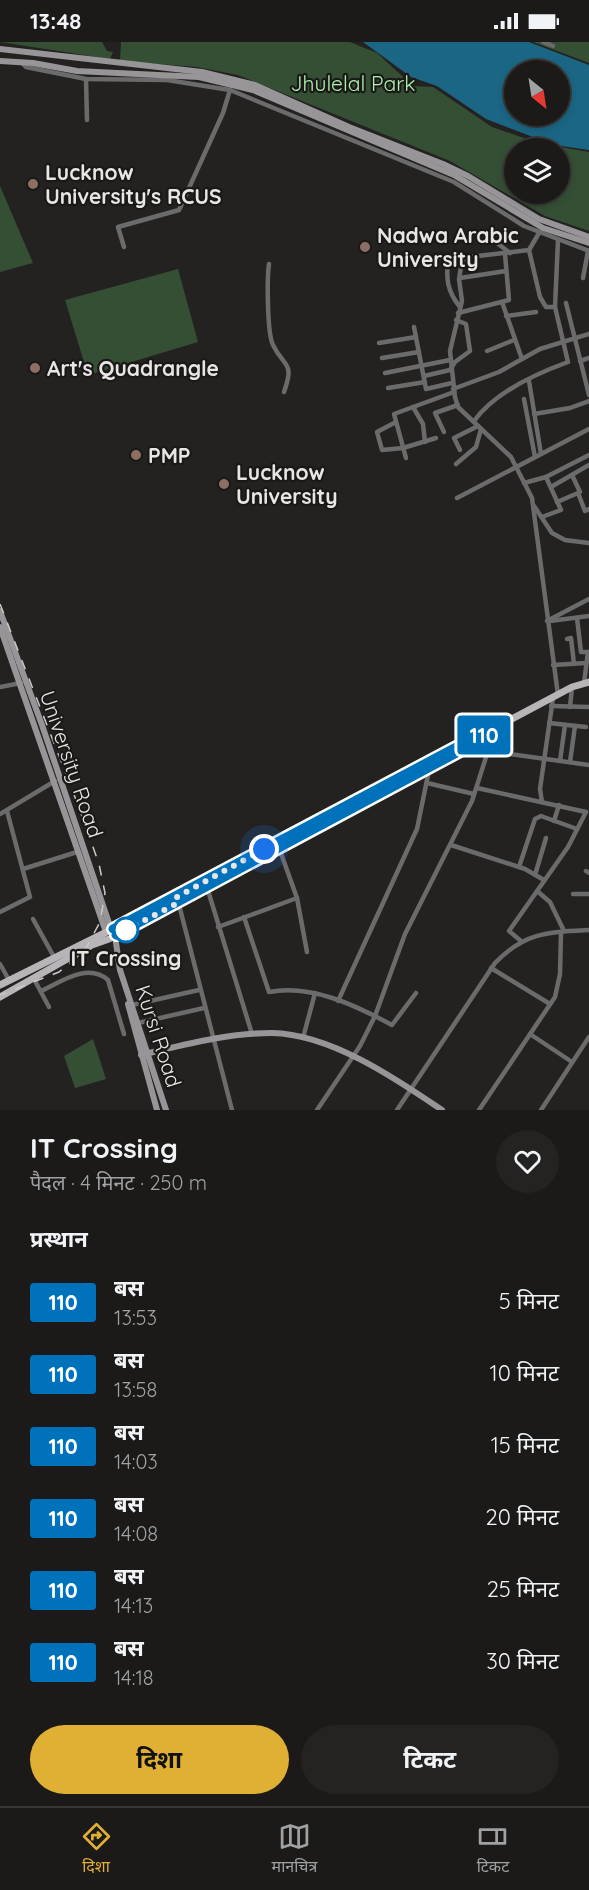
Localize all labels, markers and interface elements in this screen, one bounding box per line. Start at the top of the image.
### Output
text: 13:48 [30,7,81,35]
north arrow [504,60,570,126]
map controls [504,60,570,204]
park label: Jhulelal Park [291,70,415,96]
button: layers [504,138,570,204]
place label: Lucknow University's RCUS [45,159,221,209]
marker: Lucknow University's RCUS [26,177,40,191]
place label: Nadwa Arabic University [377,222,519,272]
marker: Nadwa Arabic University [358,240,372,254]
place label: Art's Quadrangle [47,355,219,381]
marker: Art's Quadrangle [28,361,42,375]
place label: PMP [148,442,191,468]
marker: PMP [129,448,143,462]
place label: Lucknow University [236,459,337,509]
marker: Lucknow University [217,477,231,491]
street label: University Road [35,687,109,841]
line badge: 110 [450,716,518,754]
text: 110 [469,722,499,748]
your location [249,834,279,864]
marker: IT Crossing [113,917,139,943]
place label: IT Crossing [71,945,181,971]
street label: Kursi Road [130,982,188,1090]
text: IT Crossing [30,1130,178,1165]
button: heart [496,1130,559,1193]
text: पैदल · 4 मिनट · 250 m [30,1170,207,1195]
text: प्रस्थान [30,1225,88,1253]
text: बस [114,1274,144,1302]
text: 5 मिनट [499,1287,559,1315]
text: 110 [48,1289,78,1315]
text: 13:53 [114,1305,157,1330]
text: बस [114,1346,144,1374]
text: 10 मिनट [490,1359,559,1387]
text: 110 [48,1361,78,1387]
text: 13:58 [114,1377,157,1402]
text: बस [114,1418,144,1446]
text: 15 मिनट [491,1431,559,1459]
text: 110 [48,1433,78,1459]
text: 14:03 [114,1449,158,1474]
text: बस [114,1490,144,1518]
text: 20 मिनट [486,1503,559,1531]
text: 110 [48,1505,78,1531]
text: 14:08 [114,1521,158,1546]
text: बस [114,1562,144,1590]
text: 25 मिनट [487,1575,559,1603]
text: 110 [48,1577,78,1603]
text: 14:13 [114,1593,153,1618]
text: बस [114,1634,144,1662]
text: 30 मिनट [486,1647,559,1675]
text: 110 [48,1649,78,1675]
text: 14:18 [114,1665,154,1690]
button: दिशा [30,1725,289,1794]
button: टिकट [301,1725,559,1794]
tab: दिशा [80,1820,113,1879]
tab: मानचित्र [272,1820,317,1879]
tab: टिकट [476,1820,509,1879]

